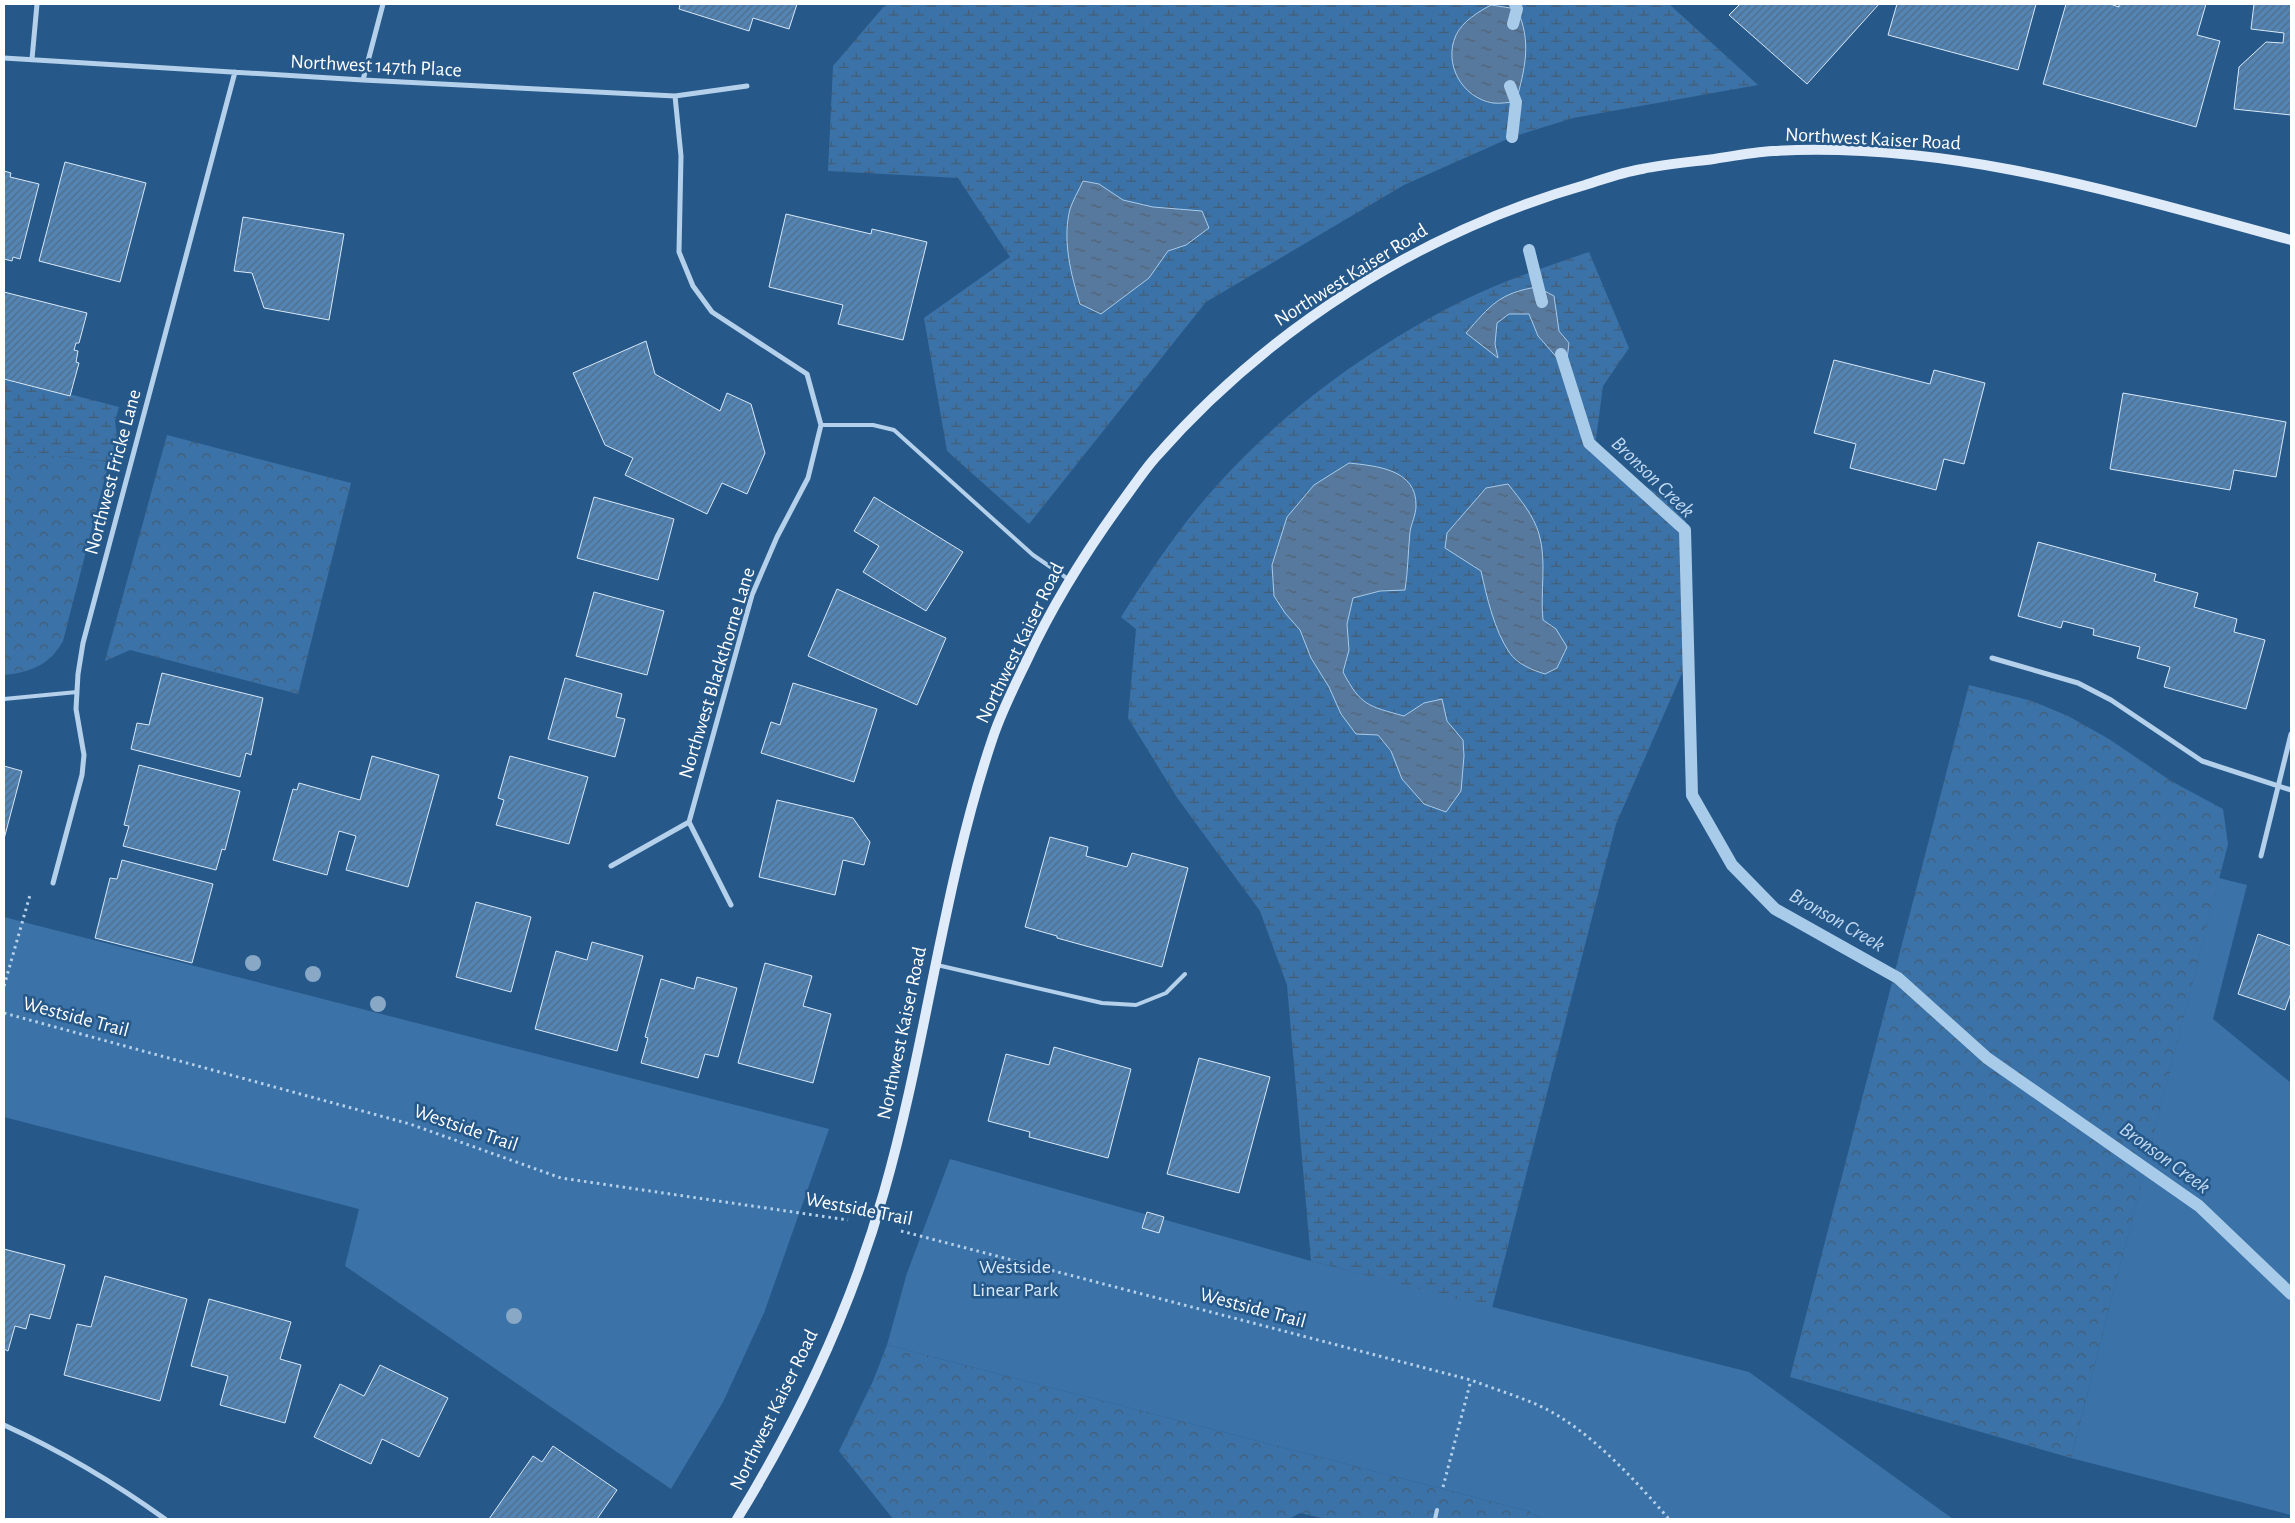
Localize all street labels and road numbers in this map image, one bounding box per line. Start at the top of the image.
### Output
street label: Northwest 147th Place [290,52,462,80]
street label: Northwest Kaiser Road [1784,124,1962,154]
street label: Northwest Kaiser Road [1271,220,1431,330]
street label: Northwest Fricke Lane [81,387,145,557]
street label: Northwest Kaiser Road [972,559,1068,727]
street label: Northwest Blackthorne Lane [675,565,759,781]
street label: Northwest Kaiser Road [874,945,930,1121]
street label: Westside Trail [21,993,131,1041]
street label: Westside Trail [411,1101,521,1155]
street label: Westside Trail [804,1189,914,1229]
street label: Westside Trail [1198,1284,1308,1332]
street label: Northwest Kaiser Road [726,1326,822,1494]

